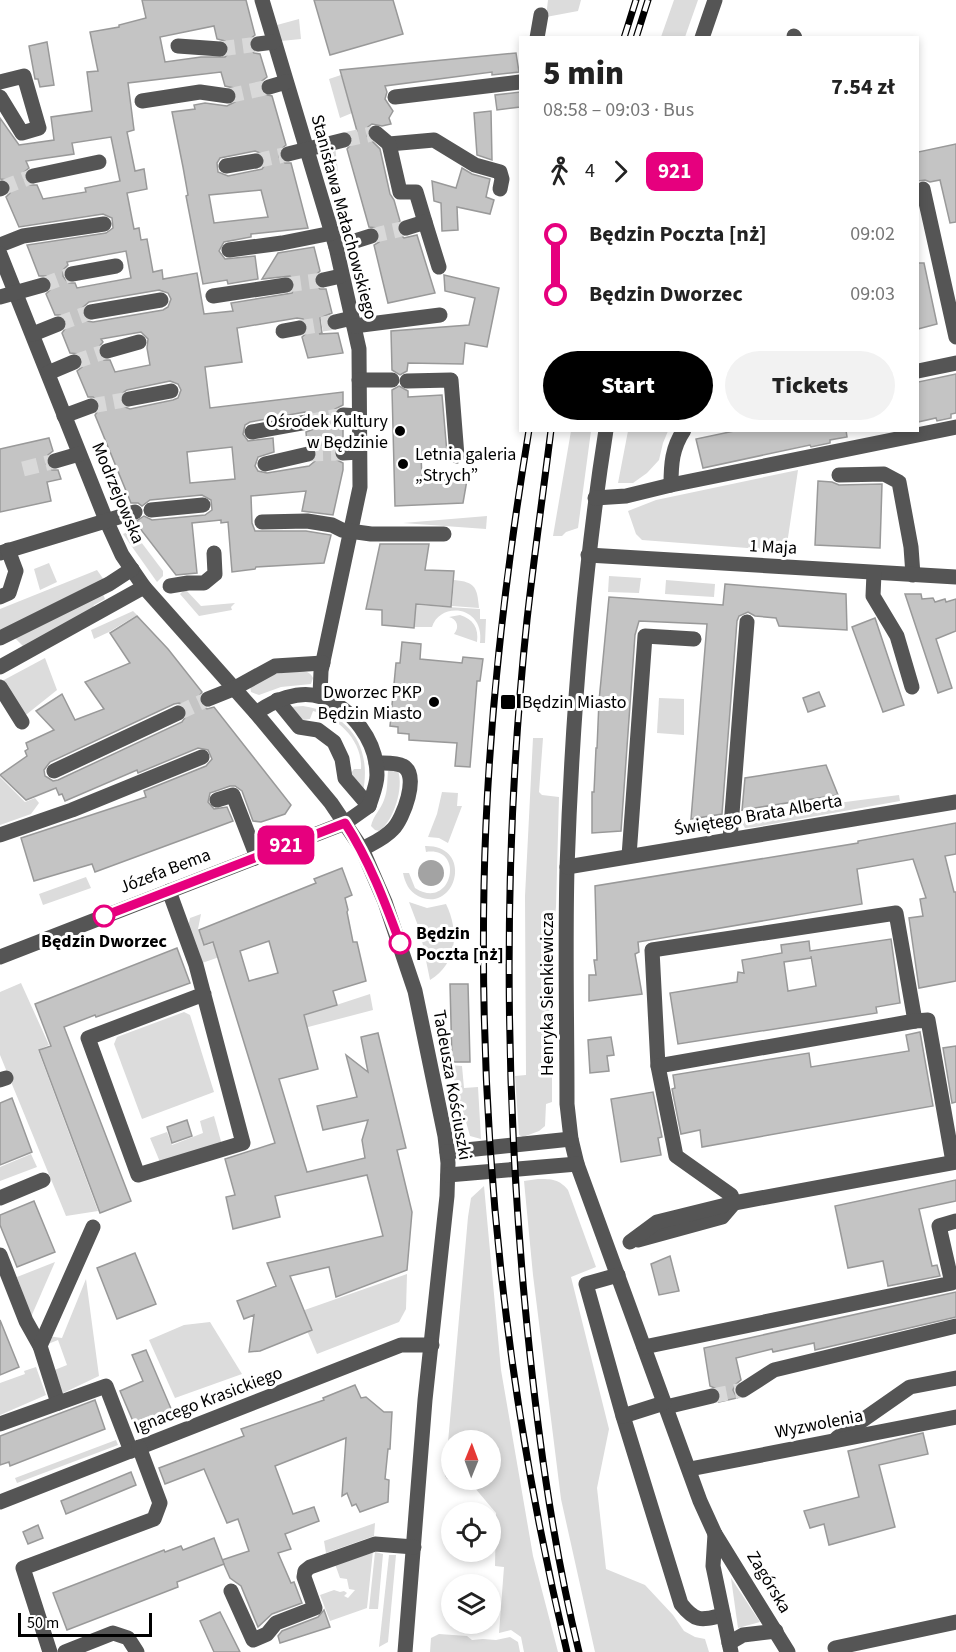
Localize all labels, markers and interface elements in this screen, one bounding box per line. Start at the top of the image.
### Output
text: 5 min [543,50,624,97]
text: 7.54 zł [831,71,895,103]
text: 08:58 – 09:03 · Bus [543,96,694,124]
street label: Stanisława Małachowskiego [305,112,383,322]
icon: walk [543,155,576,188]
icon: forward [604,155,637,188]
text: 921 [658,156,691,186]
text: 4 [585,157,595,185]
text: Będzin Poczta [nż] [589,218,767,250]
text: 09:02 [850,220,895,248]
text: Będzin Dworzec [589,278,743,310]
text: 09:03 [850,280,895,308]
button: Start [543,351,713,420]
button: Tickets [725,351,895,420]
place label: Ośrodek Kultury w Będzinie [266,409,389,455]
marker: Ośrodek Kultury w Będzinie [393,424,407,438]
street label: Modrzejowska [85,438,151,548]
place label: Letnia galeria „Strych” [415,442,516,488]
marker: Letnia galeria „Strych” [396,457,410,471]
street label: 1 Maja [748,533,798,561]
place label: Dworzec PKP Będzin Miasto [318,680,422,726]
place label: Będzin Miasto [522,690,626,715]
marker: Będzin Miasto [499,693,517,711]
marker: Dworzec PKP Będzin Miasto [427,695,441,709]
street label: Świętego Brata Alberta [672,788,844,842]
line badge: 921 [252,826,320,864]
text: 921 [269,830,303,860]
street label: Józefa Bema [116,842,214,900]
marker: Będzin Dworzec [93,905,115,927]
street label: Henryka Sienkiewicza [535,912,560,1076]
place label: Będzin Poczta [nż] [416,921,504,967]
place label: Będzin Dworzec [41,929,167,954]
marker: Będzin Poczta [nż] [389,932,411,954]
street label: Tadeusza Kościuszki [426,1008,478,1162]
street label: Ignacego Krasickiego [130,1360,286,1440]
street label: Wyzwolenia [773,1403,865,1445]
north arrow [441,1430,501,1490]
map controls [441,1430,501,1634]
button: locate [441,1502,501,1562]
street label: Zagórska [741,1546,797,1618]
button: layers [441,1574,501,1634]
scale bar [18,1610,152,1638]
text: 50 m [27,1612,59,1634]

